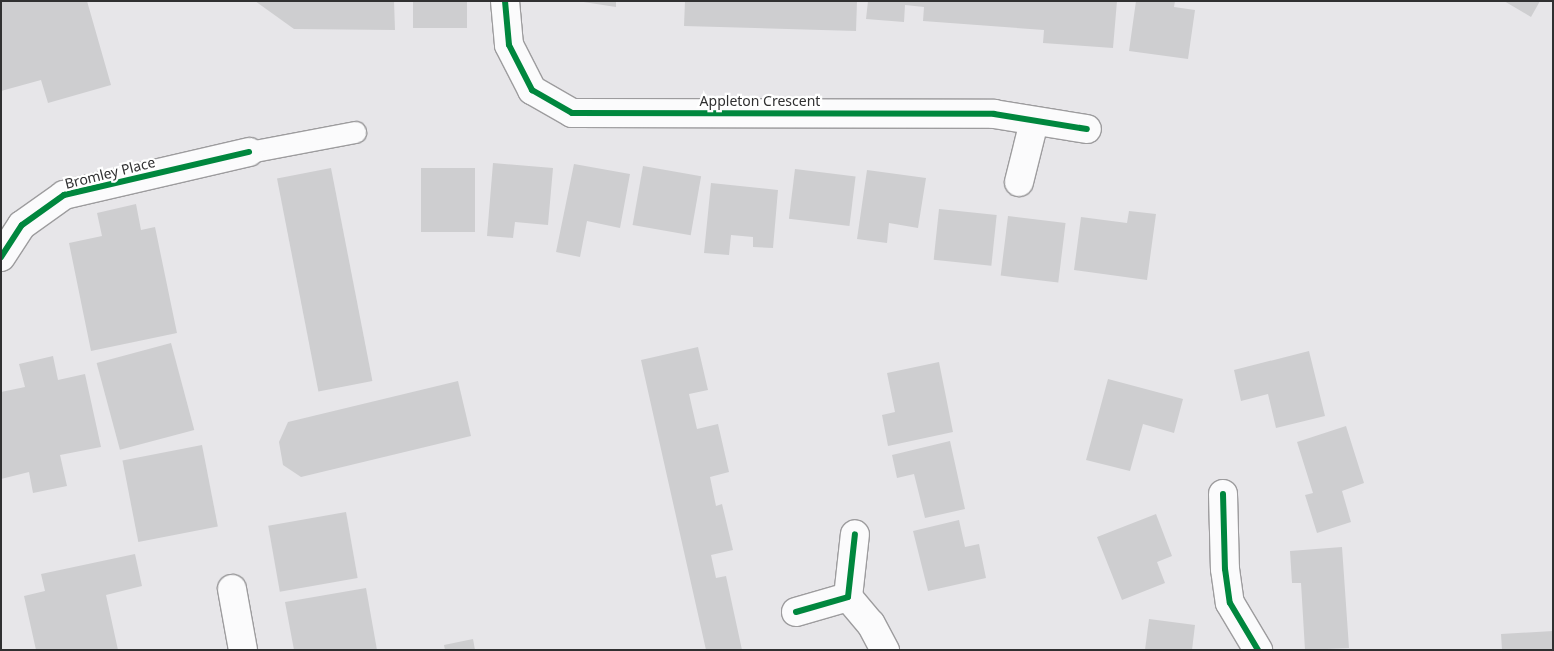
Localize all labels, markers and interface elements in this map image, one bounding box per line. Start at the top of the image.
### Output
street label: Appleton Crescent [700,93,820,109]
street label: Bromley Place [63,154,157,192]

